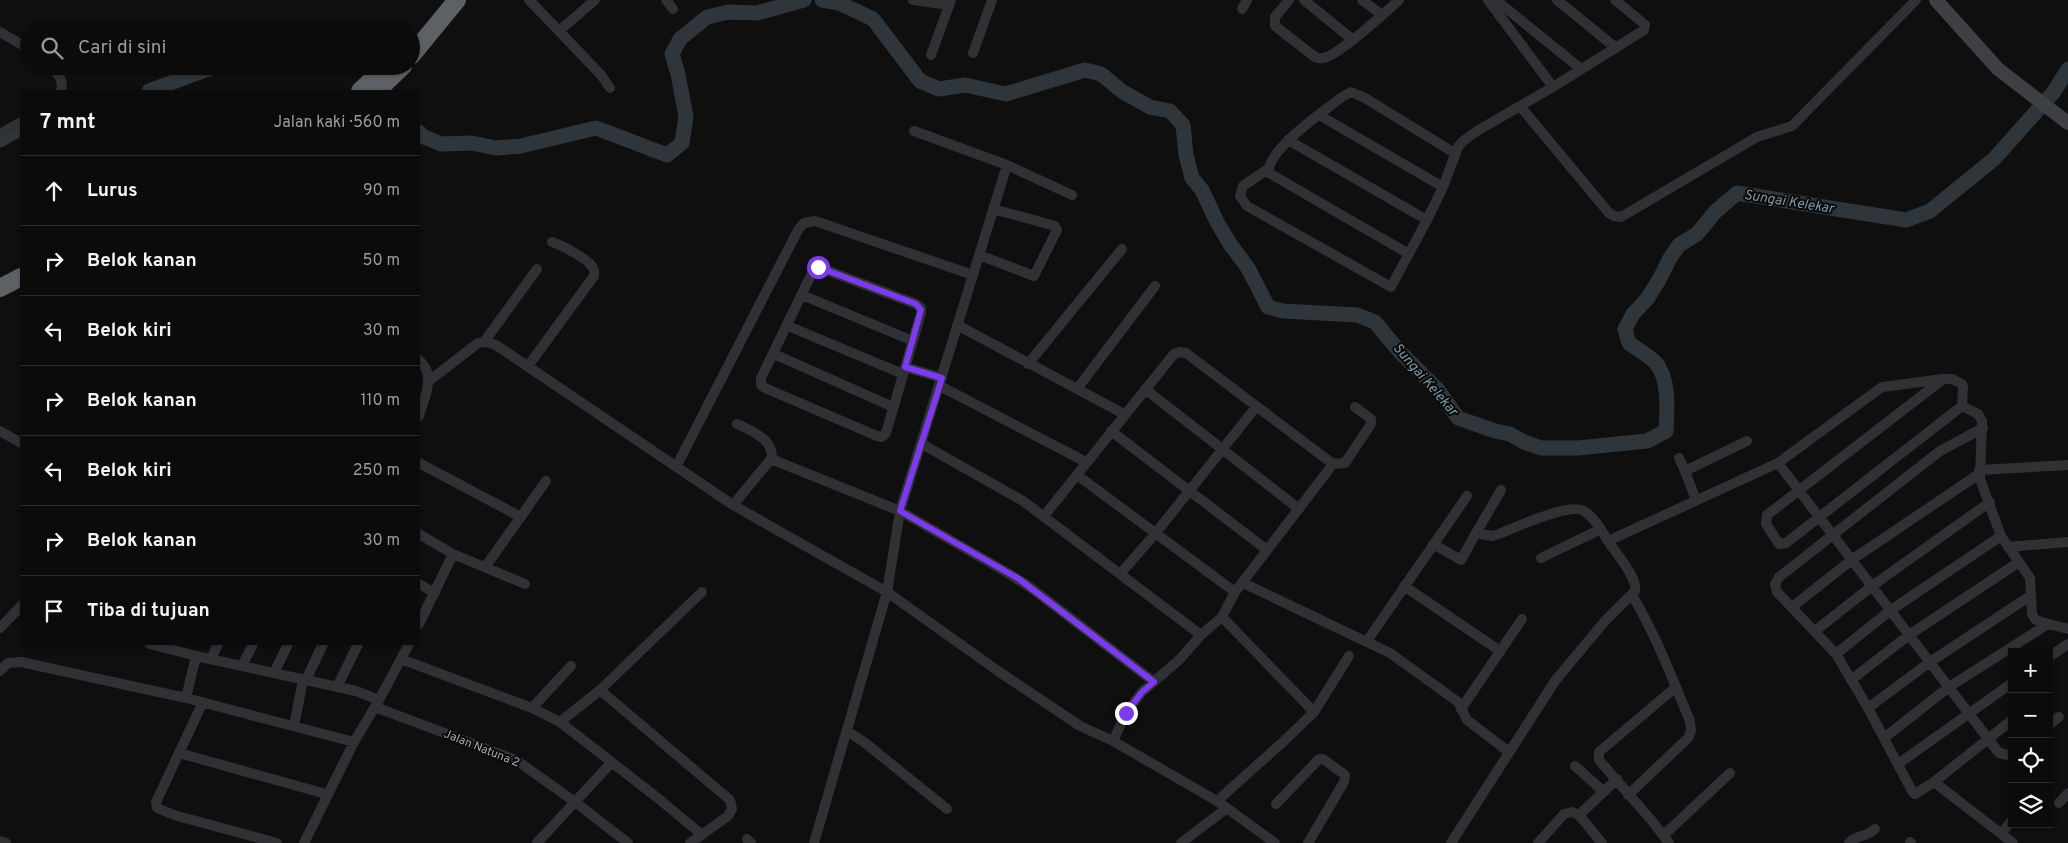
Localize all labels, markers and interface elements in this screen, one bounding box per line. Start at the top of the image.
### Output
search box [20,20,420,75]
icon: search [38,34,66,62]
text: Cari di sini [78,36,166,60]
text: 7 mnt [40,109,95,136]
text: Jalan kaki · 560 m [274,113,400,133]
icon: ahead [40,177,68,205]
text: Lurus [87,179,138,203]
text: 90 m [363,181,400,201]
water label: Sungai Kelekar [1743,187,1837,218]
icon: right [40,247,68,275]
text: Belok kanan [87,249,197,273]
text: 50 m [363,251,400,271]
route start [807,256,830,279]
icon: left [40,317,68,345]
text: Belok kiri [87,319,172,343]
text: 30 m [363,321,400,341]
water label: Sungai Kelekar [1389,340,1462,421]
icon: right [40,387,68,415]
text: Belok kanan [87,389,197,413]
text: 110 m [360,391,400,411]
icon: left [40,457,68,485]
text: Belok kiri [87,459,172,483]
text: 250 m [353,461,400,481]
icon: right [40,527,68,555]
text: Belok kanan [87,529,197,553]
text: 30 m [363,531,400,551]
icon: arrive [40,597,68,625]
text: Tiba di tujuan [87,599,210,623]
map controls [2008,648,2053,828]
button: + [2008,648,2053,693]
button: − [2008,693,2053,738]
route end [1115,702,1138,725]
street label: Jalan Natuna 2 [441,726,522,771]
button: locate [2008,738,2053,783]
button: layers [2008,783,2053,828]

